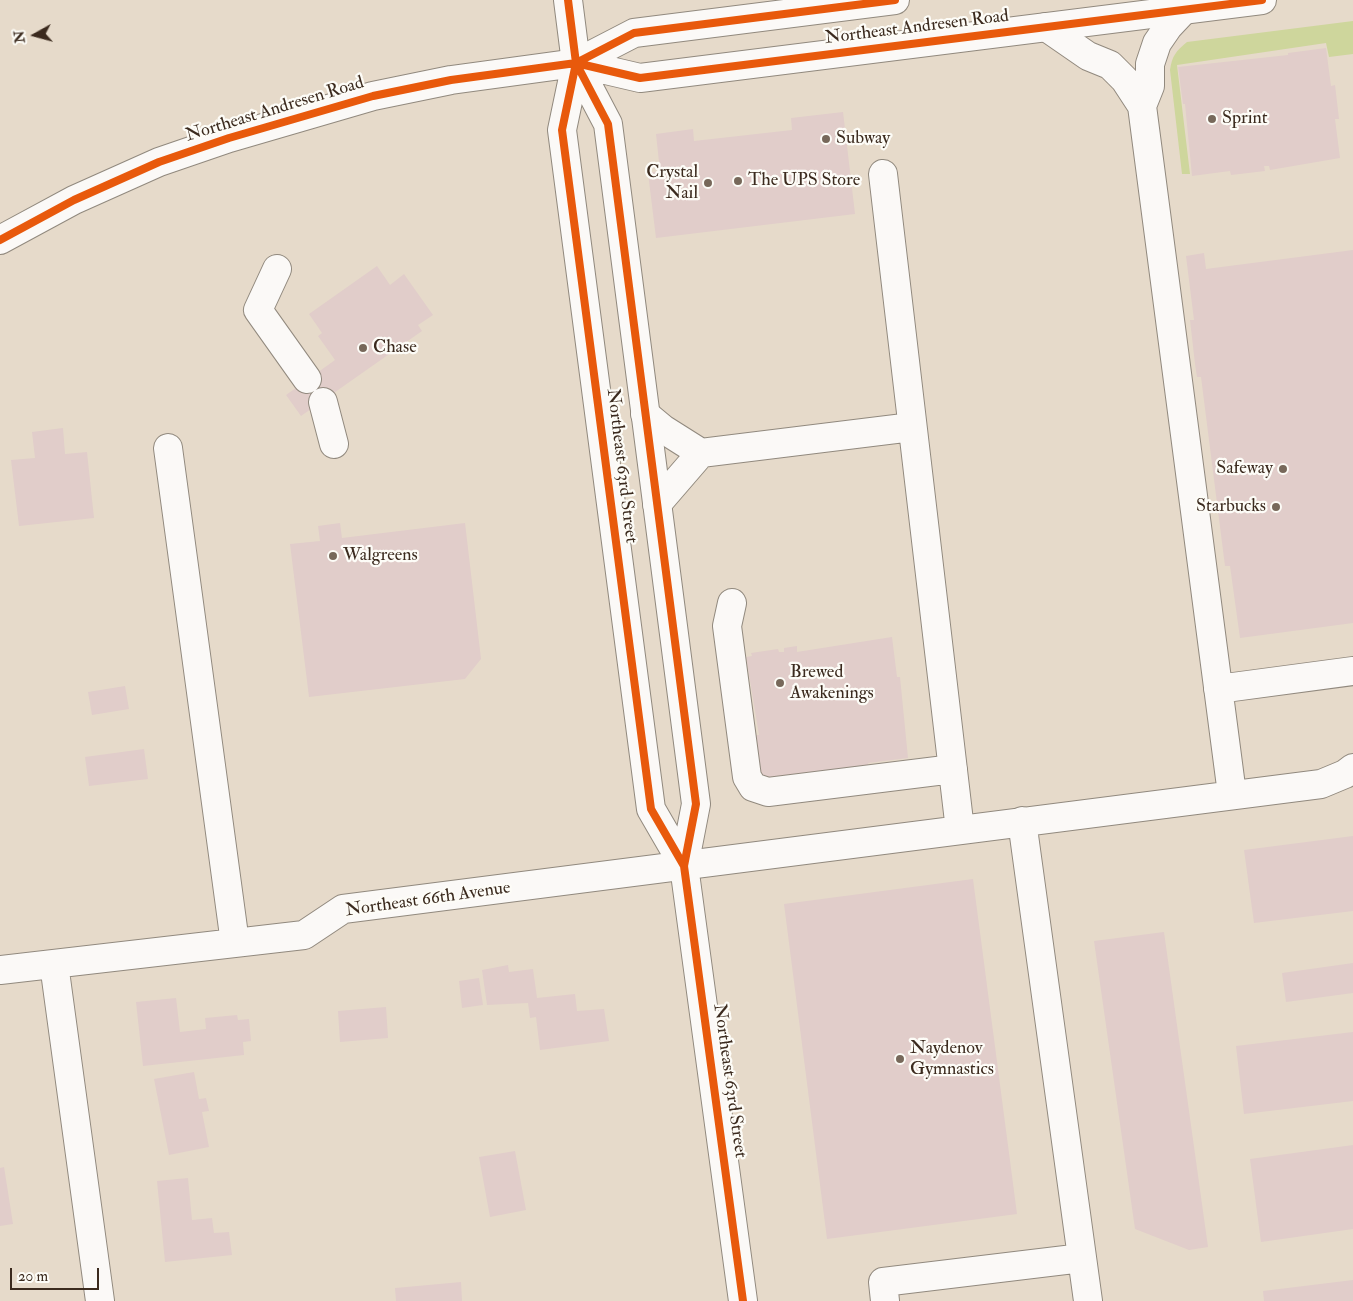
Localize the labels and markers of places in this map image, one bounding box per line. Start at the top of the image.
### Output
place label: Sprint [1222,108,1268,130]
marker: Sprint [1206,113,1218,125]
place label: Subway [836,128,890,150]
marker: Subway [820,133,832,145]
place label: Crystal Nail [646,162,698,204]
place label: The UPS Store [748,170,860,192]
marker: The UPS Store [732,175,744,187]
marker: Crystal Nail [702,177,714,189]
place label: Chase [373,337,417,359]
marker: Chase [357,342,369,354]
place label: Safeway [1216,458,1273,480]
marker: Safeway [1277,463,1289,475]
place label: Starbucks [1196,496,1266,518]
marker: Starbucks [1270,501,1282,513]
place label: Walgreens [343,545,418,567]
marker: Walgreens [327,550,339,562]
place label: Brewed Awakenings [790,662,874,704]
marker: Brewed Awakenings [774,677,786,689]
place label: Naydenov Gymnastics [910,1038,994,1080]
marker: Naydenov Gymnastics [894,1053,906,1065]

